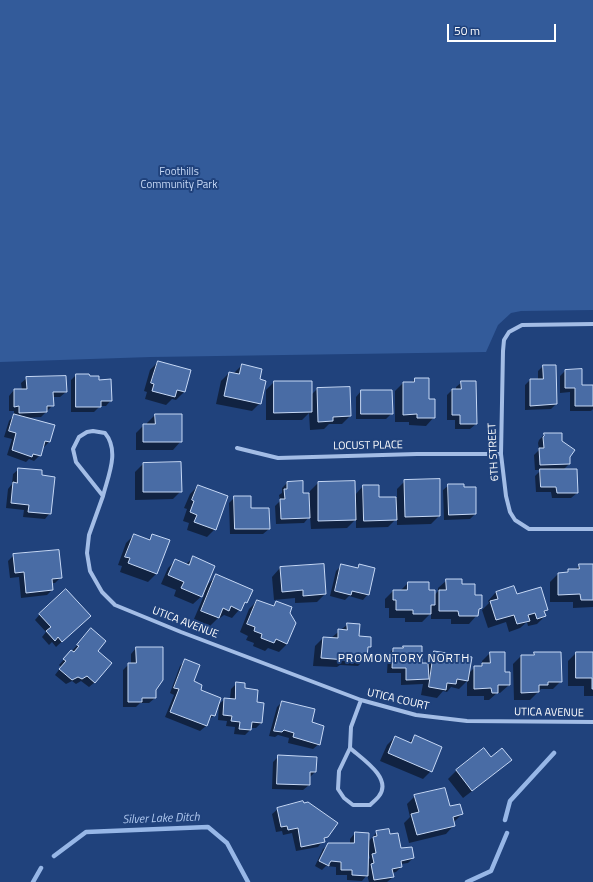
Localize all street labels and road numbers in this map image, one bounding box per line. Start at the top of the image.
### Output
street label: 6TH STREET [486,423,502,481]
street label: LOCUST PLACE [333,439,403,453]
street label: UTICA AVENUE [150,604,220,642]
street label: UTICA COURT [366,686,430,714]
street label: UTICA AVENUE [514,706,584,720]

